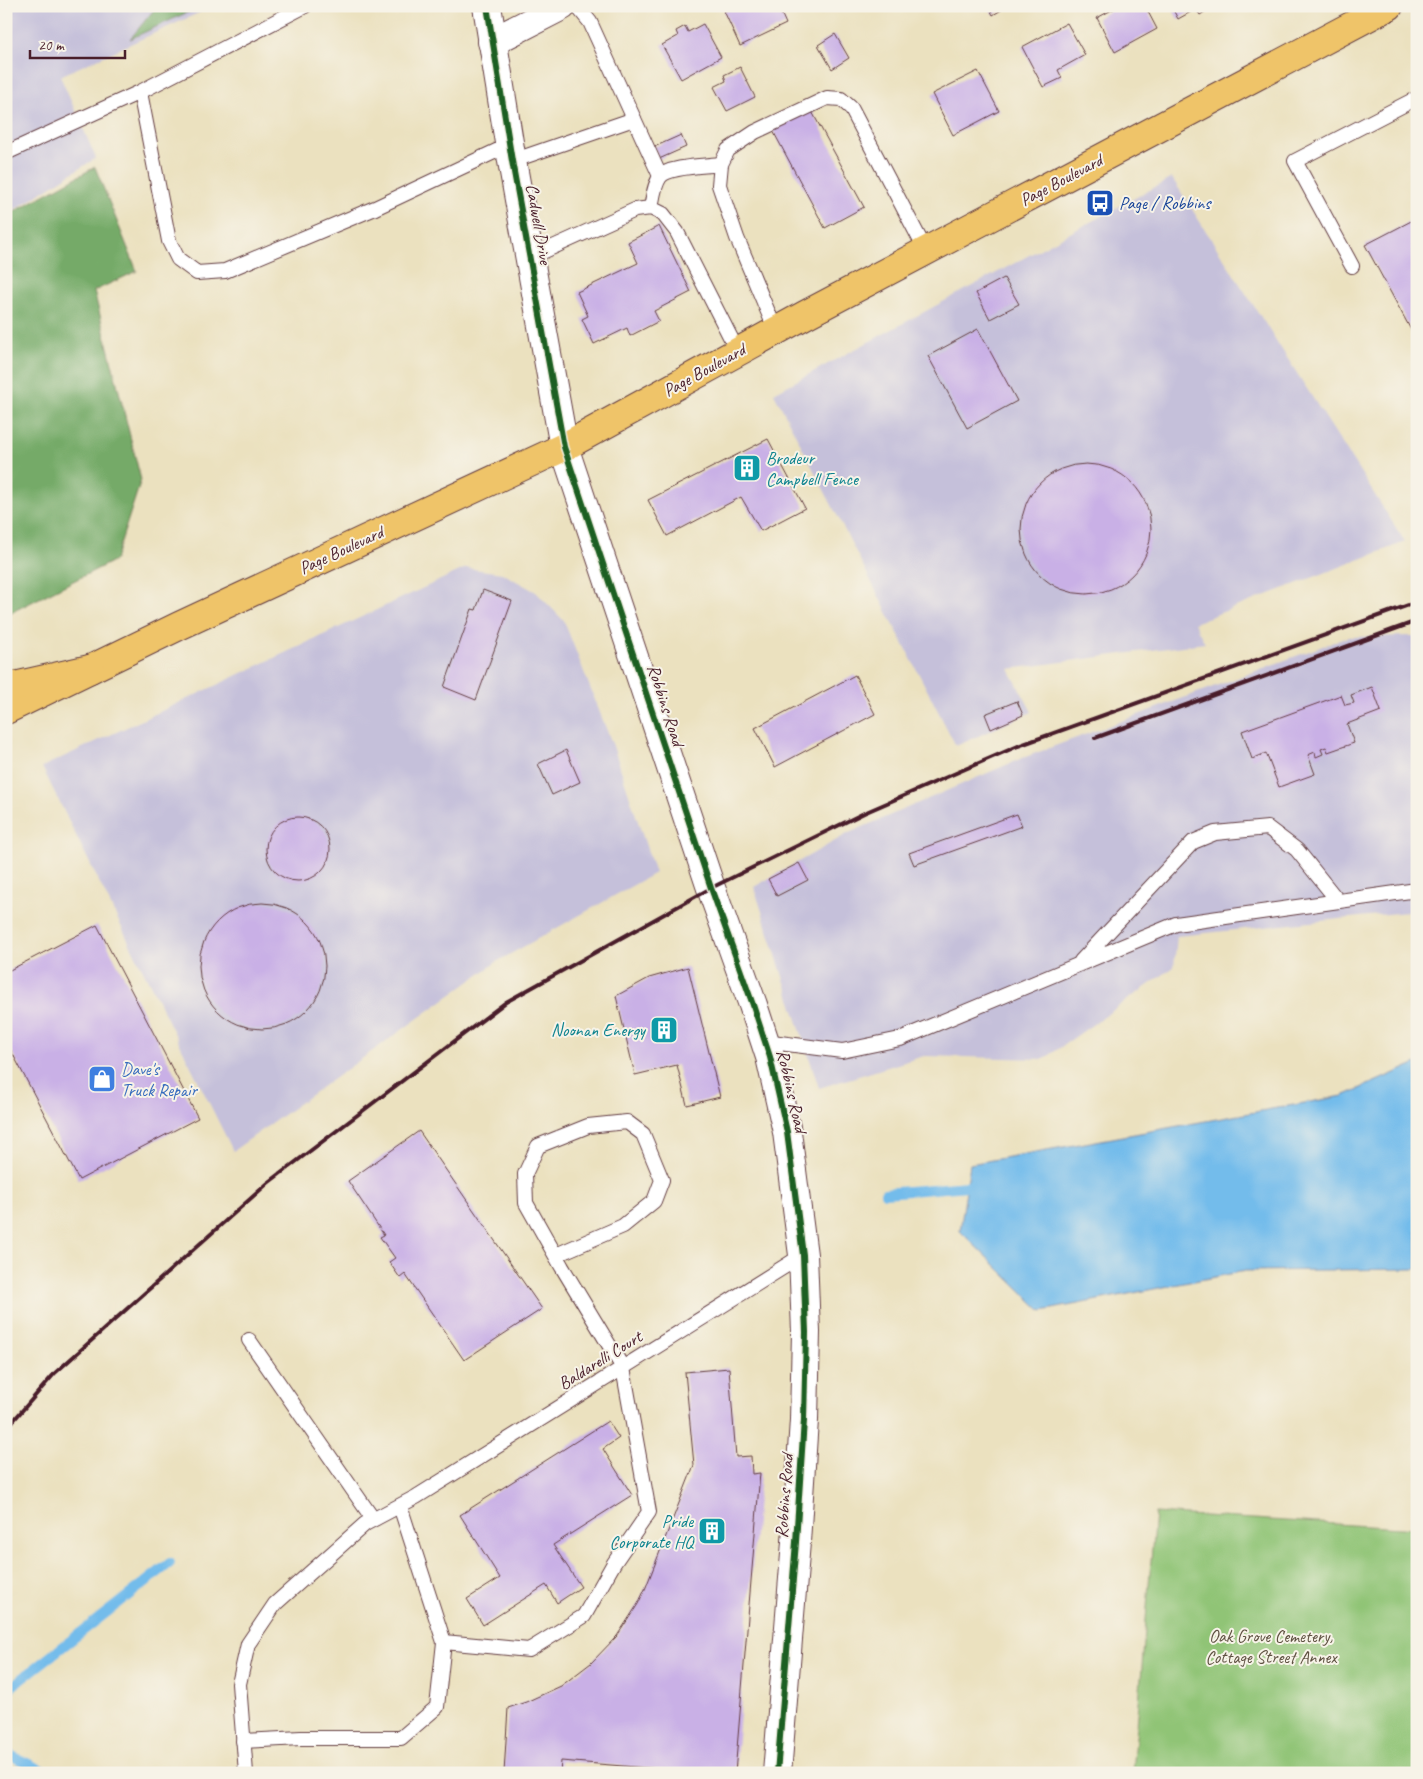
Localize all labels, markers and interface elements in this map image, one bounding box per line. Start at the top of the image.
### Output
scale bar [30,28,125,60]
text: 20 m [38,36,65,55]
street label: Page Boulevard [1016,148,1109,211]
street label: Cadwell Drive [521,182,557,267]
bus stop icon: Page / Robbins [1085,188,1115,218]
place label: Page / Robbins [1119,192,1212,214]
street label: Page Boulevard [659,337,751,401]
place label: Brodeur Campbell Fence [766,447,859,490]
building icon: Brodeur Campbell Fence [732,453,762,483]
street label: Page Boulevard [296,520,389,579]
street label: Robbins Road [643,662,690,751]
building icon: Noonan Energy [649,1015,679,1045]
place label: Noonan Energy [551,1019,647,1041]
street label: Robbins Road [772,1047,813,1137]
place label: Dave's Truck Repair [121,1058,199,1101]
shop icon: Dave's Truck Repair [87,1064,117,1094]
street label: Baldarelli Court [554,1325,648,1394]
street label: Robbins Road [770,1450,798,1539]
place label: Pride Corporate HQ [610,1510,695,1553]
building icon: Pride Corporate HQ [697,1516,727,1546]
park label: Oak Grove Cemetery, Cottage Street Annex [1205,1625,1338,1668]

